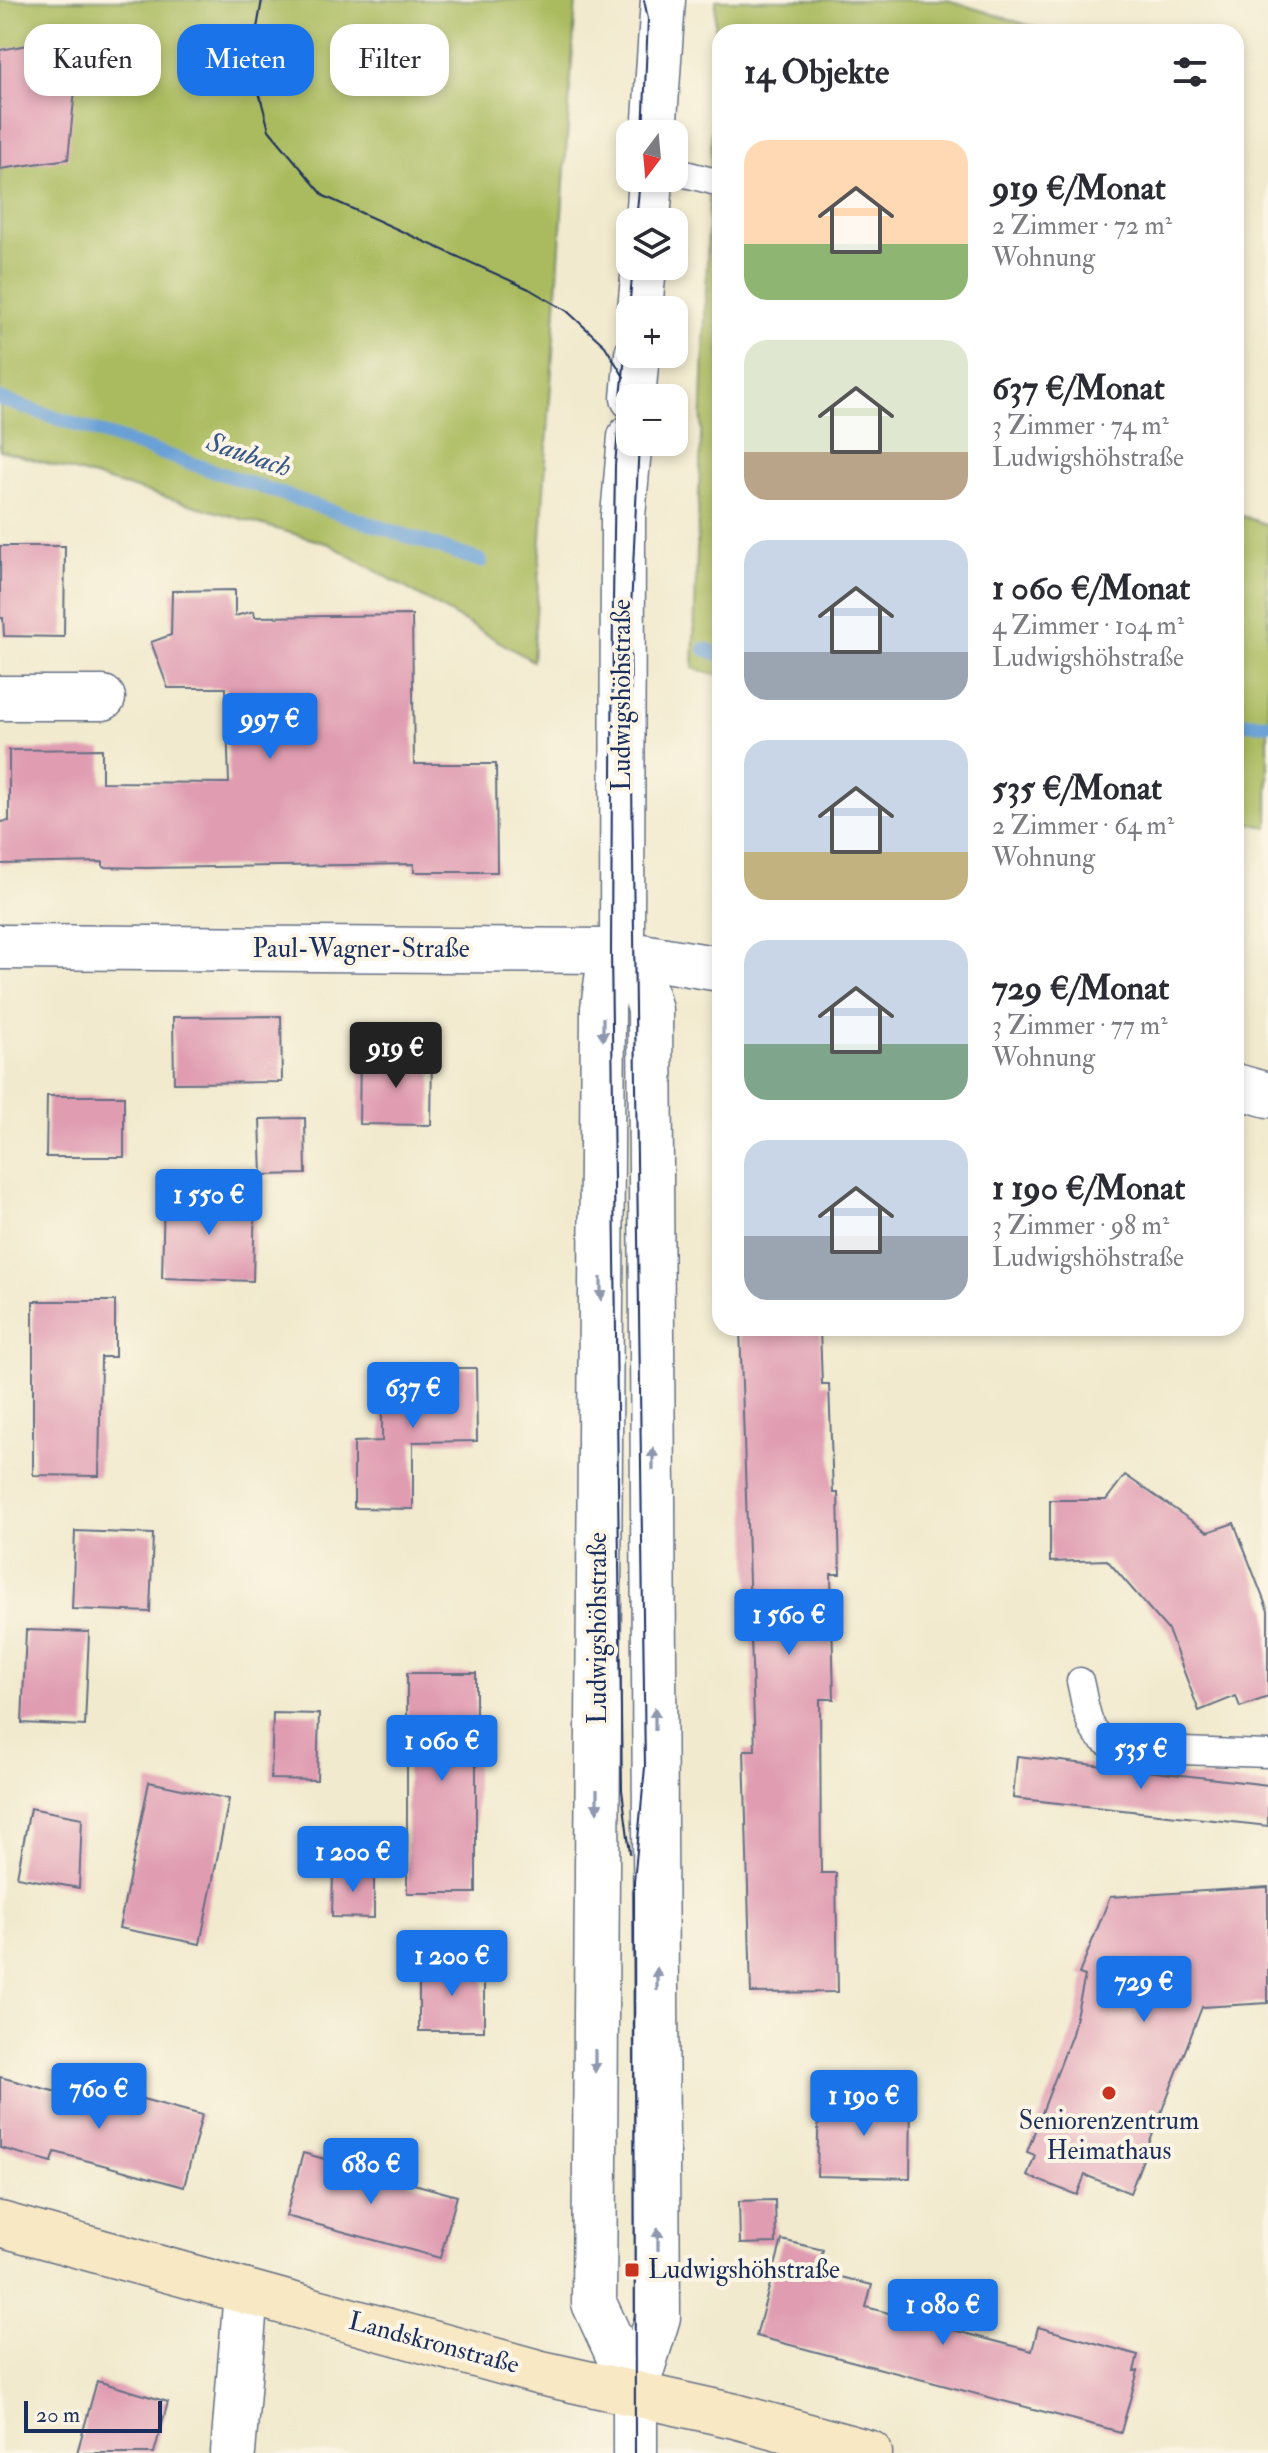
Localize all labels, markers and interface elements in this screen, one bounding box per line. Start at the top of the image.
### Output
chip: Kaufen [24,24,161,96]
chip: Mieten [177,24,314,96]
chip: Filter [330,24,449,96]
icon: filters [1168,50,1212,94]
text: 14 Objekte [744,51,889,94]
north arrow [616,120,688,192]
map controls [616,120,688,456]
text: 919 €/Monat [992,167,1166,210]
icon: home [808,172,904,268]
button: layers [616,208,688,280]
text: 2 Zimmer · 72 m² [992,210,1172,242]
text: Wohnung [992,242,1095,274]
button: + [616,296,688,368]
text: 637 €/Monat [992,367,1165,410]
icon: home [808,372,904,468]
button: − [616,384,688,456]
text: 3 Zimmer · 74 m² [992,410,1169,442]
water label: Saubach [201,424,296,486]
text: Ludwigshöhstraße [992,442,1184,474]
text: 1 060 €/Monat [992,567,1190,610]
icon: home [808,572,904,668]
street label: Ludwigshöhstraße [606,599,638,791]
text: 4 Zimmer · 104 m² [992,610,1184,642]
text: Ludwigshöhstraße [992,642,1184,674]
pin: 997 € [214,693,326,761]
text: 997 € [240,703,300,735]
text: 535 €/Monat [992,767,1162,810]
icon: home [808,772,904,868]
text: 2 Zimmer · 64 m² [992,810,1174,842]
text: Wohnung [992,842,1095,874]
street label: Paul-Wagner-Straße [252,933,470,965]
text: 729 €/Monat [992,967,1169,1010]
icon: home [808,972,904,1068]
text: 3 Zimmer · 77 m² [992,1010,1168,1042]
one-way arrow [596,1017,609,1042]
pin: 919 € [340,1022,452,1090]
text: 919 € [368,1032,424,1064]
text: Wohnung [992,1042,1095,1074]
text: 1 190 €/Monat [992,1167,1185,1210]
pin: 1 550 € [135,1169,283,1237]
icon: home [808,1172,904,1268]
text: 1 550 € [173,1179,245,1211]
text: 3 Zimmer · 98 m² [992,1210,1169,1242]
text: Ludwigshöhstraße [992,1242,1184,1274]
one-way arrow [595,1277,607,1302]
pin: 637 € [357,1362,469,1430]
text: 637 € [385,1372,441,1404]
one-way arrow [647,1446,659,1471]
street label: Ludwigshöhstraße [582,1532,614,1724]
pin: 1 560 € [715,1589,863,1657]
text: 1 560 € [752,1599,826,1631]
one-way arrow [649,1706,661,1731]
pin: 1 060 € [368,1715,516,1783]
pin: 535 € [1085,1723,1197,1791]
text: 1 060 € [404,1725,480,1757]
text: 535 € [1114,1733,1168,1765]
one-way arrow [591,1789,603,1814]
pin: 1 200 € [279,1826,427,1894]
text: 1 200 € [315,1836,391,1868]
pin: 1 200 € [378,1930,526,1998]
text: 1 200 € [414,1940,490,1972]
pin: 729 € [1088,1956,1200,2024]
one-way arrow [651,1966,663,1991]
text: 729 € [1114,1966,1174,1998]
one-way arrow [589,2049,601,2074]
pin: 760 € [43,2063,155,2131]
pin: 1 190 € [790,2070,938,2138]
text: 760 € [69,2073,129,2105]
text: 1 190 € [828,2080,900,2112]
marker: Seniorenzentrum Heimathaus [1100,2084,1118,2102]
place label: Seniorenzentrum Heimathaus [1019,2105,1199,2167]
pin: 680 € [315,2138,427,2206]
text: 680 € [341,2148,401,2180]
one-way arrow [652,2226,664,2251]
place label: Ludwigshöhstraße [648,2254,840,2286]
marker: Ludwigshöhstraße [623,2261,641,2279]
pin: 1 080 € [869,2279,1017,2347]
text: 1 080 € [906,2289,980,2321]
street label: Landskronstraße [345,2305,523,2381]
scale bar [24,2397,162,2433]
text: 20 m [36,2401,80,2429]

